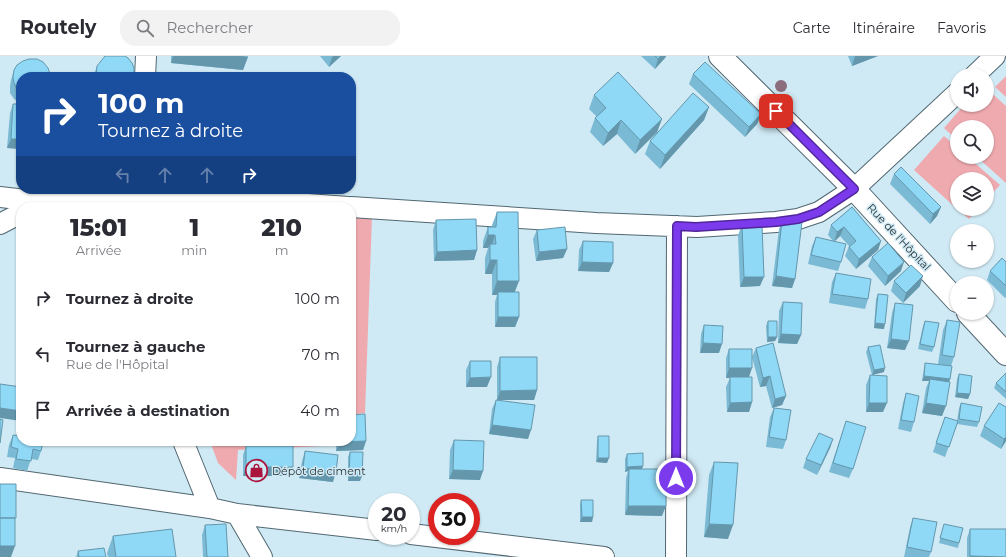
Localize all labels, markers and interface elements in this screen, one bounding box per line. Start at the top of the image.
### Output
search box [120,10,400,46]
text: Routely [20,16,96,39]
icon: search [134,17,156,39]
text: Rechercher [166,18,253,37]
text: Carte [793,19,830,37]
text: Itinéraire [852,19,915,37]
text: Favoris [937,19,986,37]
map controls [950,68,994,320]
button: sound [950,68,994,112]
text: 100 m [98,86,184,120]
icon: right [32,88,84,140]
pin [759,94,793,128]
icon: arrive [765,100,787,122]
text: Tournez à droite [98,120,243,142]
button: search [950,120,994,164]
icon: left [112,164,134,186]
icon: ahead [154,164,176,186]
icon: ahead [196,164,218,186]
icon: right [238,164,260,186]
button: layers [950,172,994,216]
street label: Rue de l'Hôpital [864,200,934,274]
text: 15:01 [70,213,127,242]
text: 1 [189,213,199,242]
text: 210 [261,213,302,242]
button: + [950,224,994,268]
text: Arrivée [76,242,121,258]
text: min [181,242,207,258]
text: m [275,242,289,258]
button: − [950,276,994,320]
icon: right [32,287,54,309]
text: Tournez à droite [66,289,194,308]
text: 100 m [295,289,340,308]
text: Tournez à gauche [66,337,205,356]
icon: left [32,343,54,365]
text: 70 m [302,345,340,364]
text: Rue de l'Hôpital [66,356,169,372]
icon: arrive [32,399,54,421]
text: Arrivée à destination [66,401,230,420]
text: 40 m [300,401,340,420]
position arrow [655,457,697,499]
shop icon: Dépôt de ciment [243,458,269,484]
place label: Dépôt de ciment [272,464,366,478]
speed limit sign: 30 [428,493,480,545]
text: 20 [381,502,407,526]
text: km/h [381,522,407,535]

